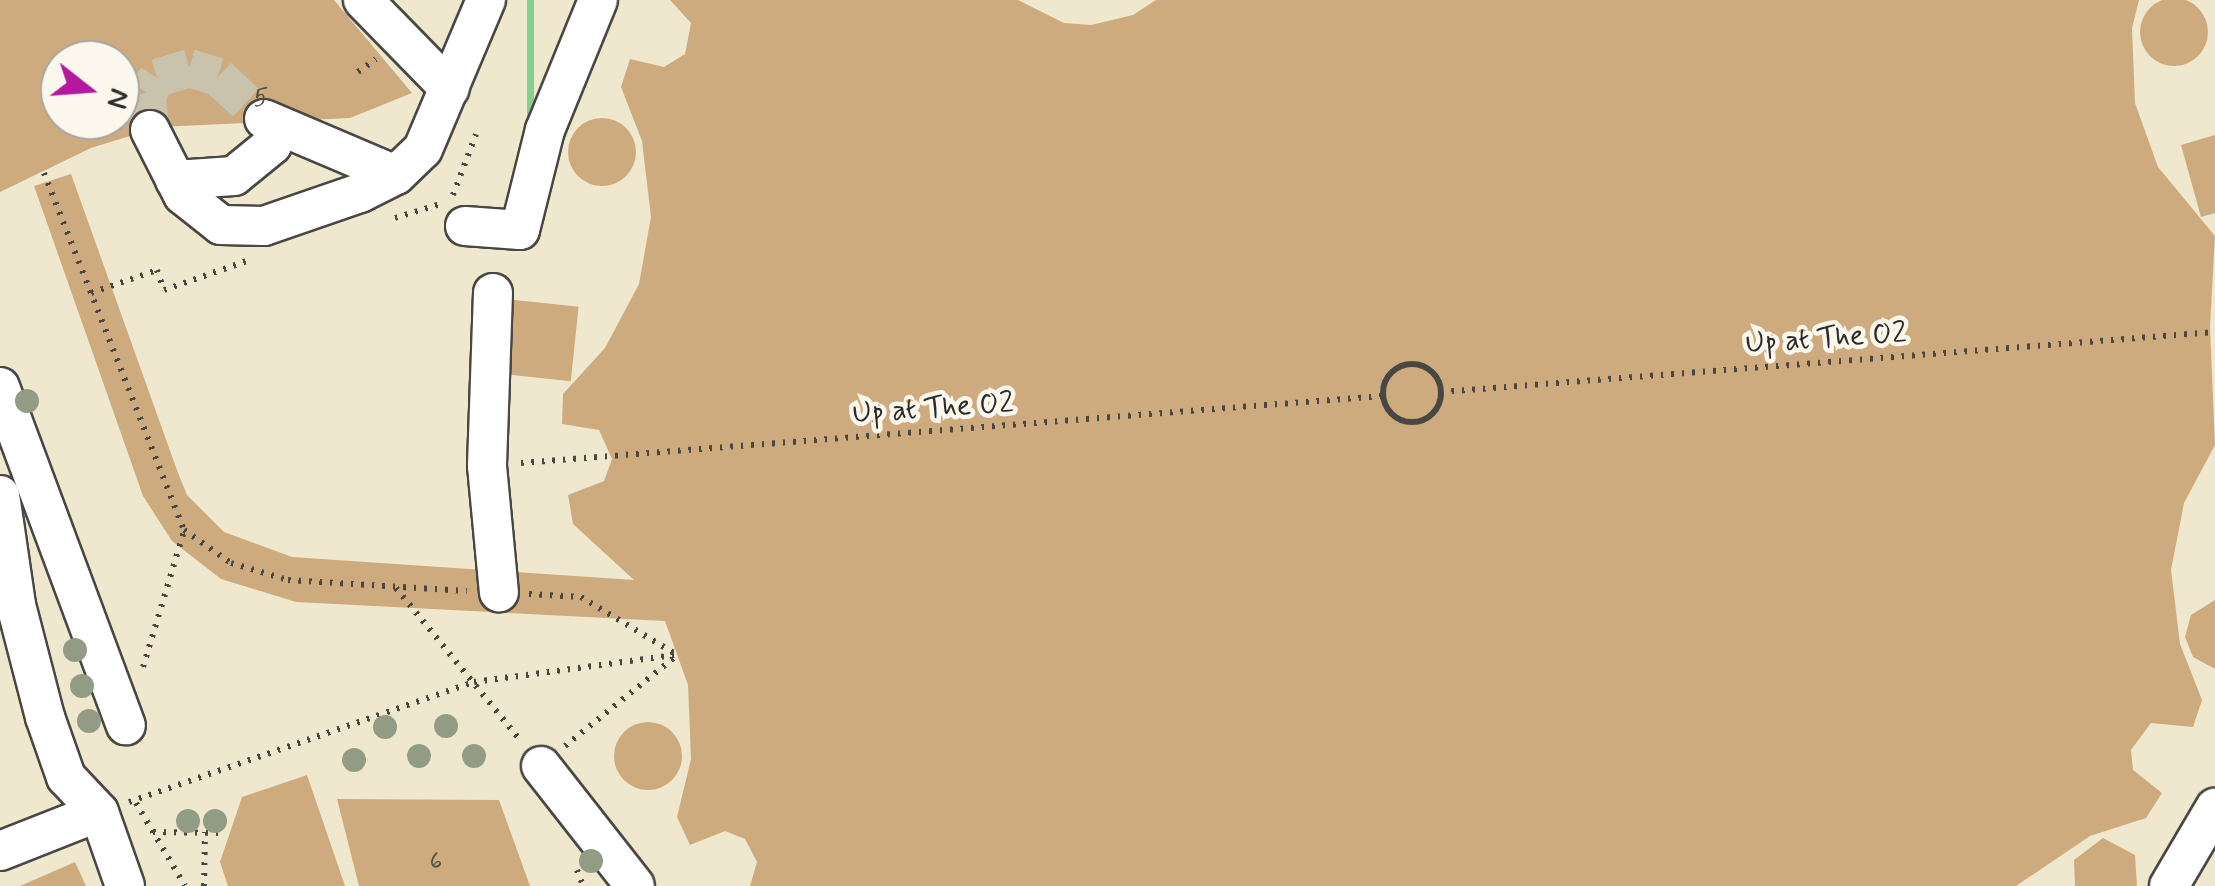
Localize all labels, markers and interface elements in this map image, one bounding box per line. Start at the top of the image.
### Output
north arrow [40,40,140,140]
text: N [97,84,138,113]
house number: 5 [254,84,268,114]
street label: Up at The O2 [1741,315,1911,363]
street label: Up at The O2 [848,385,1018,433]
house number: 6 [430,847,442,877]

